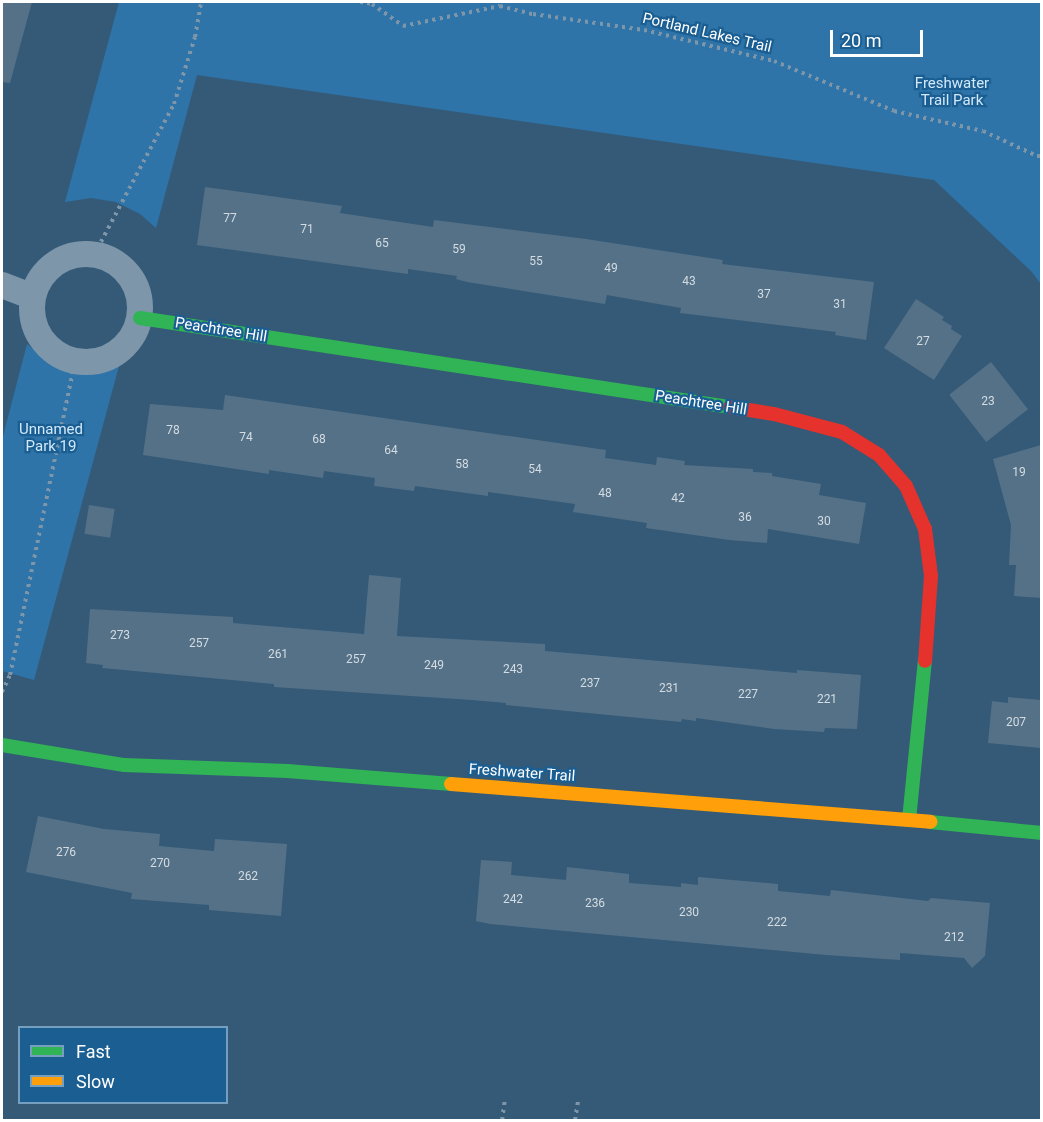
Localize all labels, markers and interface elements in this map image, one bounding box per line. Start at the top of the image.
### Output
street label: Portland Lakes Trail [641,9,773,57]
scale bar [833,18,926,56]
text: 20 m [841,30,881,51]
park label: Freshwater Trail Park [915,74,989,109]
house number: 77 [223,212,237,226]
house number: 71 [300,223,314,237]
house number: 65 [375,237,389,251]
house number: 59 [452,243,466,257]
house number: 55 [529,255,543,269]
house number: 49 [604,262,618,276]
house number: 43 [682,275,696,289]
house number: 37 [757,288,771,302]
house number: 31 [833,298,847,312]
street label: Peachtree Hill [174,314,268,346]
house number: 27 [916,335,930,349]
street label: Peachtree Hill [654,387,748,419]
house number: 23 [981,395,995,409]
park label: Unnamed Park 19 [19,420,83,455]
house number: 78 [166,424,180,438]
house number: 74 [239,431,253,445]
house number: 68 [312,433,326,447]
house number: 64 [384,444,398,458]
house number: 58 [455,458,469,472]
house number: 54 [528,463,542,477]
house number: 19 [1012,466,1026,480]
house number: 48 [598,487,612,501]
house number: 42 [671,492,685,506]
house number: 36 [738,511,752,525]
house number: 30 [817,515,831,529]
house number: 273 [110,629,130,643]
house number: 257 [189,637,209,651]
house number: 261 [268,648,288,662]
house number: 257 [346,653,366,667]
house number: 249 [424,659,444,673]
house number: 243 [503,663,523,677]
house number: 237 [580,677,600,691]
house number: 231 [659,682,679,696]
house number: 227 [738,688,758,702]
house number: 221 [817,693,837,707]
house number: 207 [1006,716,1026,730]
street label: Freshwater Trail [468,760,576,786]
house number: 276 [56,846,76,860]
house number: 270 [150,857,170,871]
house number: 262 [238,870,258,884]
house number: 242 [503,893,523,907]
house number: 236 [585,897,605,911]
house number: 230 [679,906,699,920]
house number: 222 [767,916,787,930]
house number: 212 [944,931,964,945]
legend [18,1026,228,1104]
text: Fast [76,1041,111,1062]
text: Slow [76,1071,115,1092]

